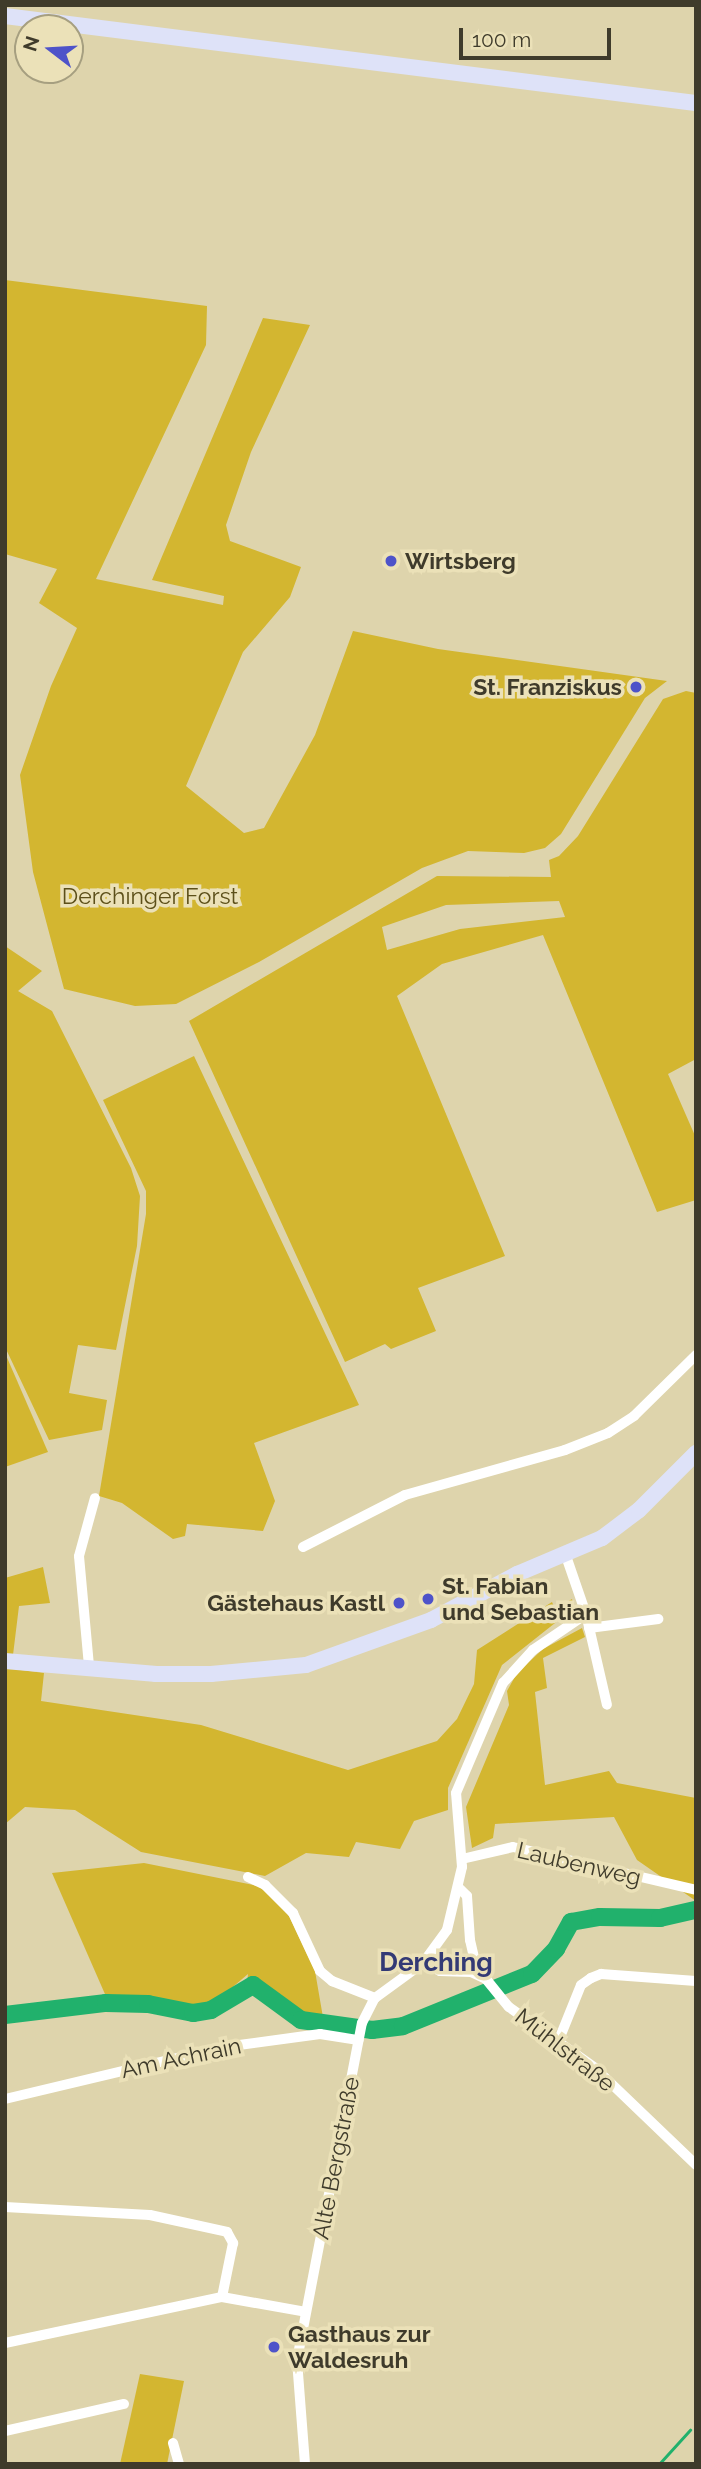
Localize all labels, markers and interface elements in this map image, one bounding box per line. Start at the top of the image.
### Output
north arrow [14,14,84,84]
scale bar [463,14,615,58]
text: 100 m [472,27,531,52]
text: N [18,33,43,54]
place label: Wirtsberg [405,547,516,575]
marker: Wirtsberg [383,553,399,569]
place label: St. Franziskus [473,673,622,701]
marker: St. Franziskus [628,679,644,695]
park label: Derchinger Forst [61,882,239,910]
place label: St. Fabian und Sebastian [442,1572,599,1626]
place label: Gästehaus Kastl [207,1589,385,1617]
marker: St. Fabian und Sebastian [420,1591,436,1607]
marker: Gästehaus Kastl [391,1595,407,1611]
street label: Laubenweg [514,1836,644,1892]
district label: Derching [379,1947,493,1979]
street label: Mühlstraße [510,2002,620,2098]
street label: Am Achrain [118,2032,244,2084]
street label: Alte Bergstraße [307,2074,365,2242]
place label: Gasthaus zur Waldesruh [288,2320,431,2374]
marker: Gasthaus zur Waldesruh [266,2339,282,2355]

